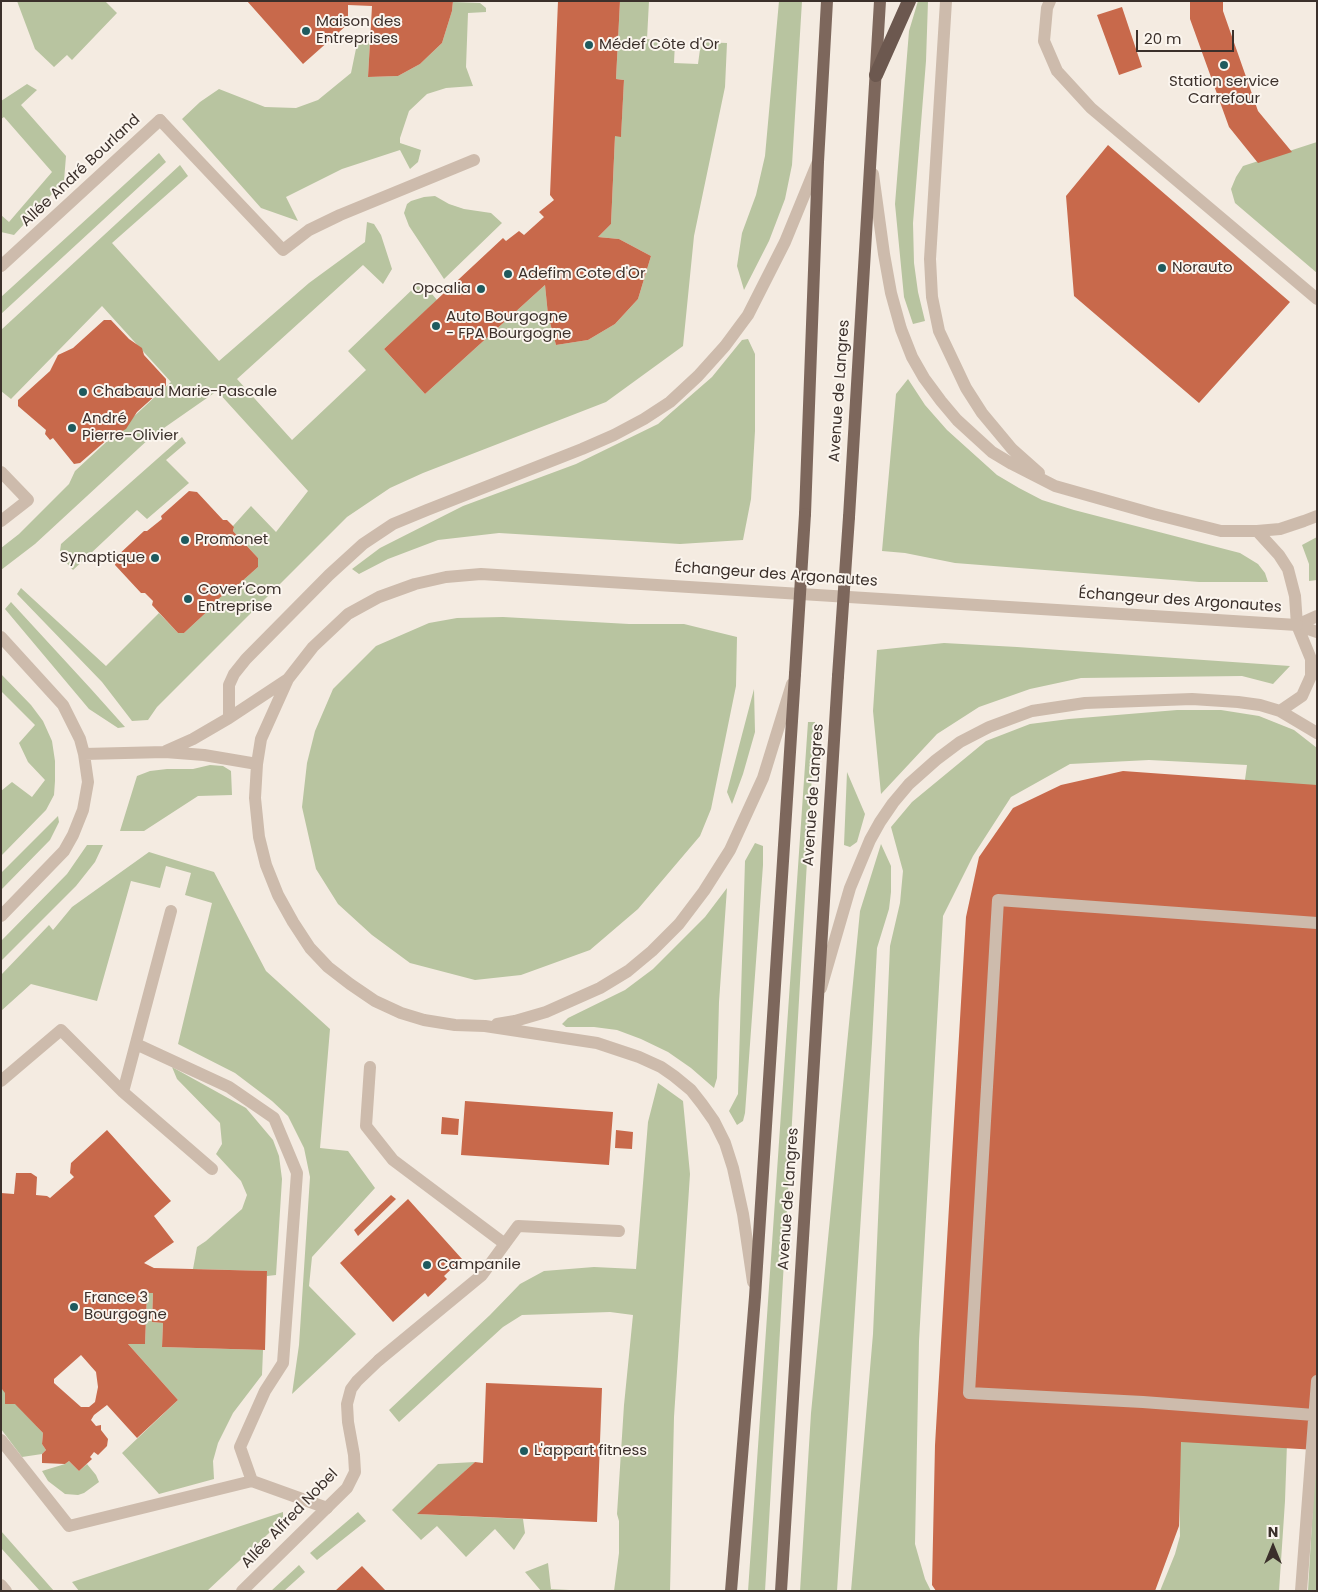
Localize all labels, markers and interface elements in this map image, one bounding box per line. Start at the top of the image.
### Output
place label: Maison des Entreprises [316,13,401,48]
scale bar [1138,20,1236,52]
marker: Maison des Entreprises [300,25,312,37]
text: 20 m [1144,28,1182,49]
place label: Médef Côte d'Or [599,36,719,54]
marker: Médef Côte d'Or [583,39,595,51]
marker: Station service Carrefour [1218,59,1230,71]
place label: Station service Carrefour [1169,73,1279,108]
street label: Allée André Bourland [18,111,144,231]
place label: Norauto [1172,259,1233,277]
marker: Norauto [1156,262,1168,274]
place label: Adefim Cote d'Or [518,265,645,283]
marker: Adefim Cote d'Or [502,268,514,280]
place label: Opcalia [412,280,471,298]
marker: Opcalia [475,283,487,295]
place label: Auto Bourgogne - FPA Bourgogne [446,308,571,343]
street label: Avenue de Langres [826,319,854,463]
marker: Auto Bourgogne - FPA Bourgogne [430,320,442,332]
place label: Chabaud Marie-Pascale [93,383,277,401]
marker: Chabaud Marie-Pascale [77,386,89,398]
place label: André Pierre-Olivier [82,410,179,445]
marker: André Pierre-Olivier [66,422,78,434]
place label: Promonet [195,531,268,549]
marker: Promonet [179,534,191,546]
place label: Synaptique [60,549,145,567]
marker: Synaptique [149,552,161,564]
street label: Échangeur des Argonautes [674,559,878,591]
place label: Cover'Com Entreprise [198,581,282,616]
street label: Échangeur des Argonautes [1078,585,1282,617]
marker: Cover'Com Entreprise [182,593,194,605]
street label: Avenue de Langres [800,723,828,867]
street label: Avenue de Langres [775,1127,803,1271]
place label: Campanile [437,1256,521,1274]
marker: Campanile [421,1259,433,1271]
place label: France 3 Bourgogne [84,1289,167,1324]
marker: France 3 Bourgogne [68,1301,80,1313]
place label: L'appart fitness [534,1442,647,1460]
marker: L'appart fitness [518,1445,530,1457]
street label: Allée Alfred Nobel [238,1466,342,1572]
north arrow [1248,1522,1298,1572]
text: N [1268,1522,1278,1542]

